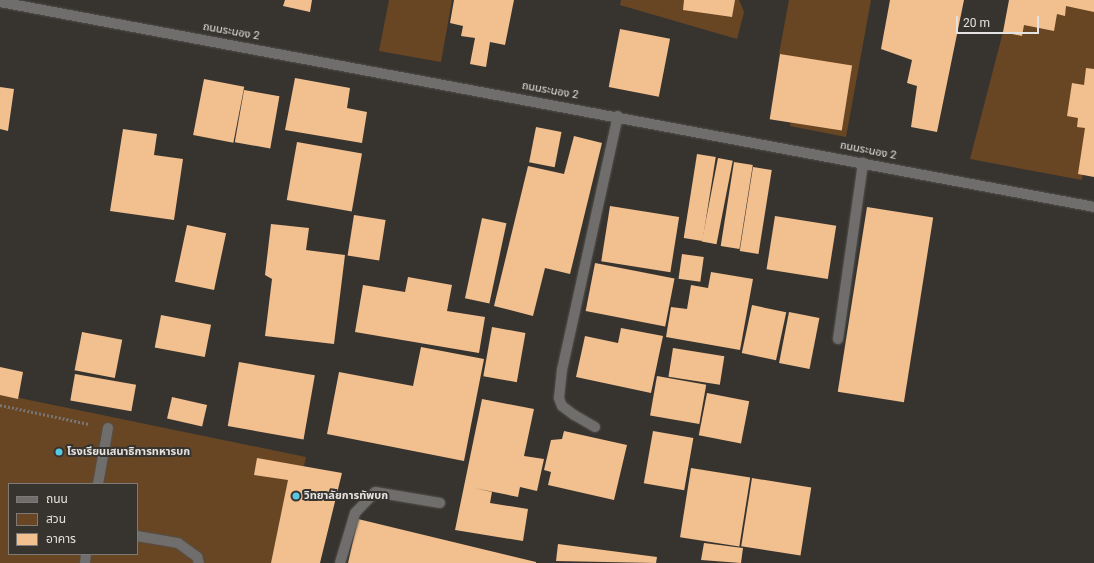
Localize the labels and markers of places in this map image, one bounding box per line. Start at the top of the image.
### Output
place label: โรงเรียนเสนาธิการทหารบก [67,445,190,459]
marker: โรงเรียนเสนาธิการทหารบก [54,447,64,457]
place label: วิทยาลัยการทัพบก [304,489,388,503]
marker: วิทยาลัยการทัพบก [291,491,301,501]

